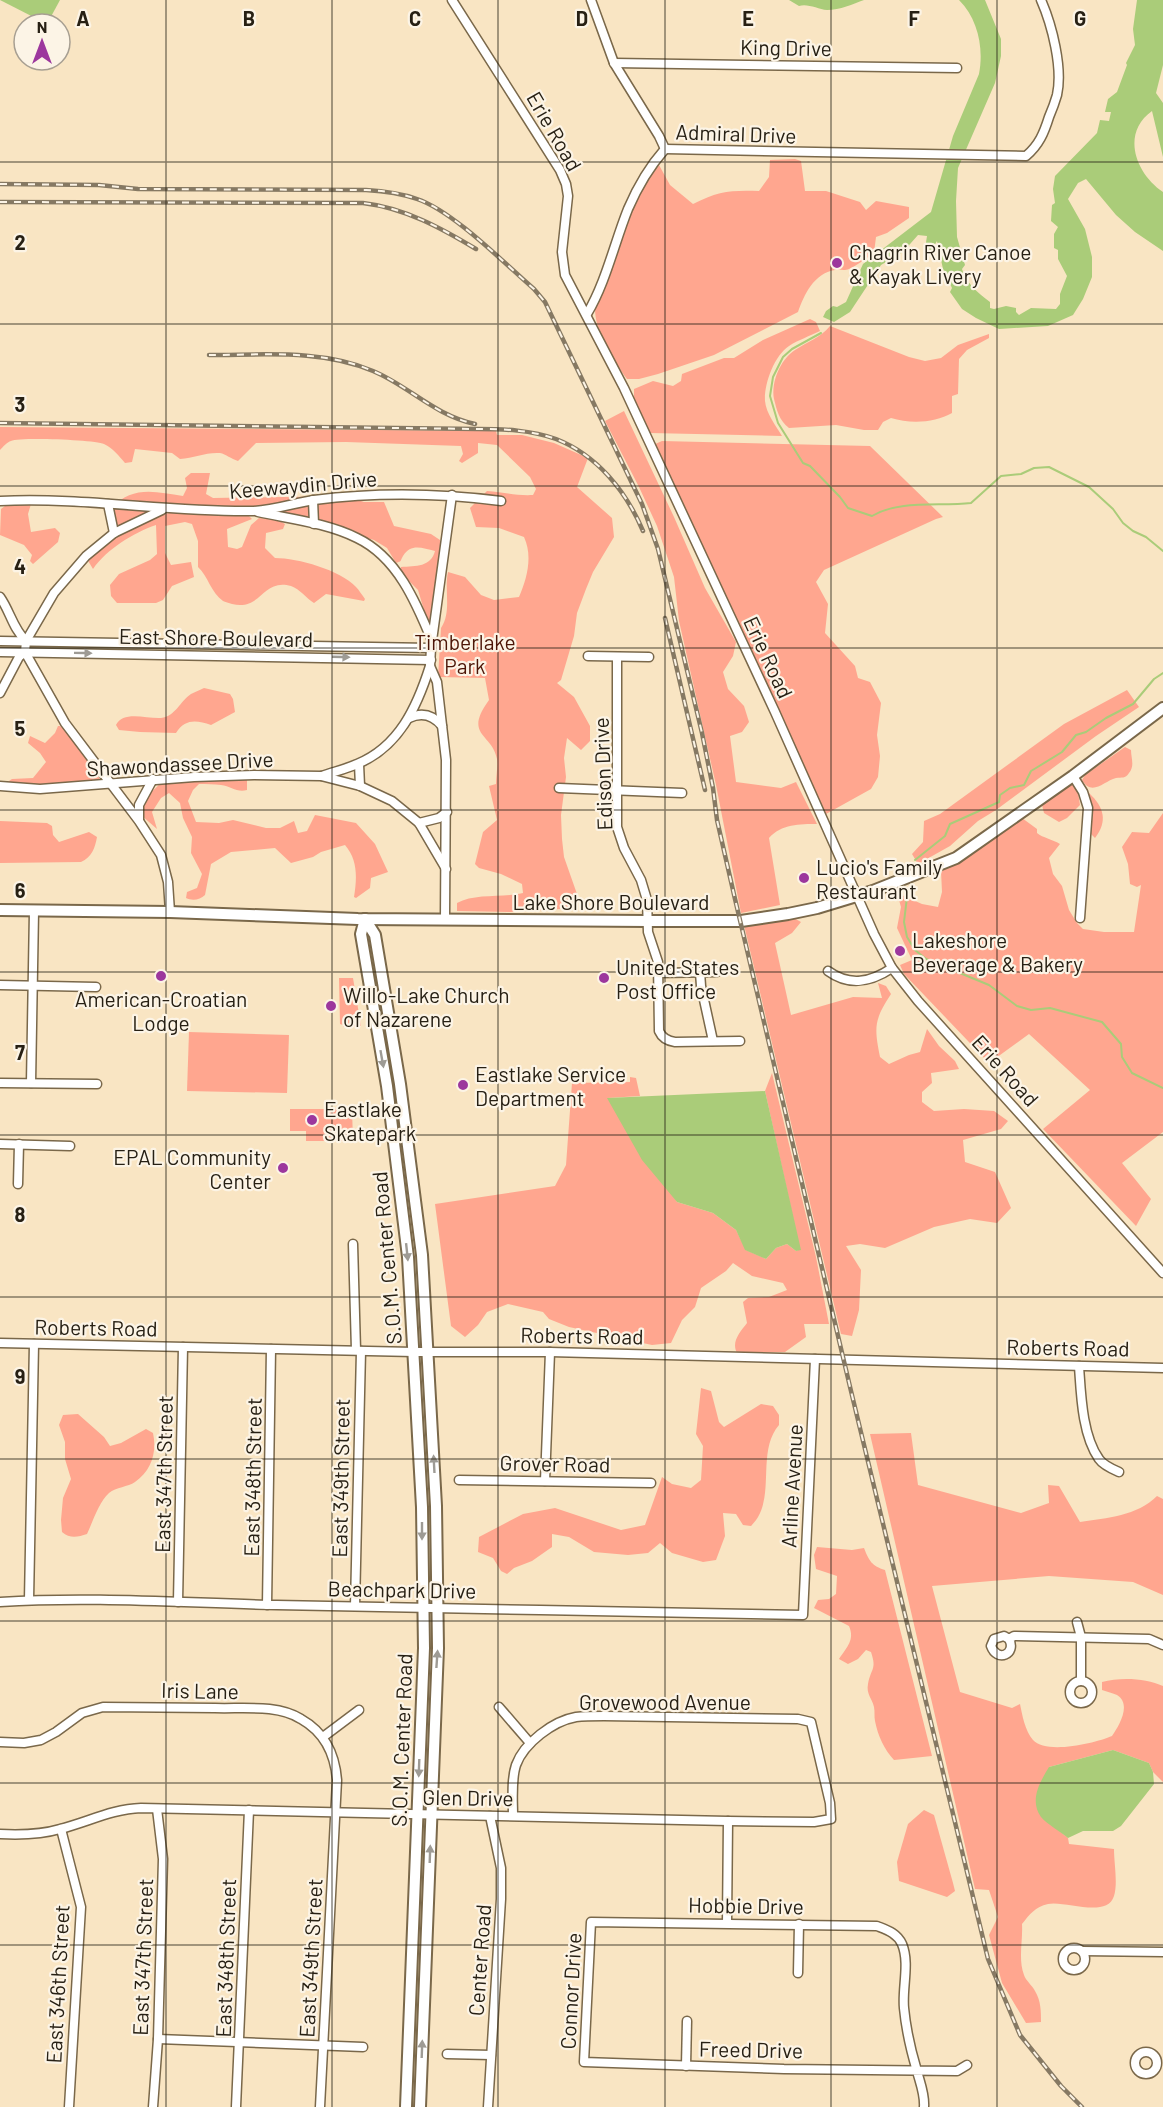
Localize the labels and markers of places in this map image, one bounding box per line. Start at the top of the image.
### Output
place label: Chagrin River Canoe & Kayak Livery [849,239,1032,288]
marker: Chagrin River Canoe & Kayak Livery [830,256,844,270]
place label: Lucio's Family Restaurant [816,854,943,903]
marker: Lucio's Family Restaurant [797,871,811,885]
place label: Lakeshore Beverage & Bakery [912,927,1083,976]
marker: Lakeshore Beverage & Bakery [893,944,907,958]
place label: United States Post Office [616,954,739,1003]
marker: American-Croatian Lodge [154,969,168,983]
marker: United States Post Office [597,971,611,985]
place label: Willo-Lake Church of Nazarene [343,982,509,1031]
place label: American-Croatian Lodge [75,986,247,1035]
marker: Willo-Lake Church of Nazarene [324,999,338,1013]
place label: Eastlake Service Department [475,1061,626,1110]
marker: Eastlake Service Department [456,1078,470,1092]
place label: Eastlake Skatepark [324,1096,416,1145]
marker: Eastlake Skatepark [305,1113,319,1127]
place label: EPAL Community Center [113,1144,271,1193]
marker: EPAL Community Center [276,1161,290,1175]

